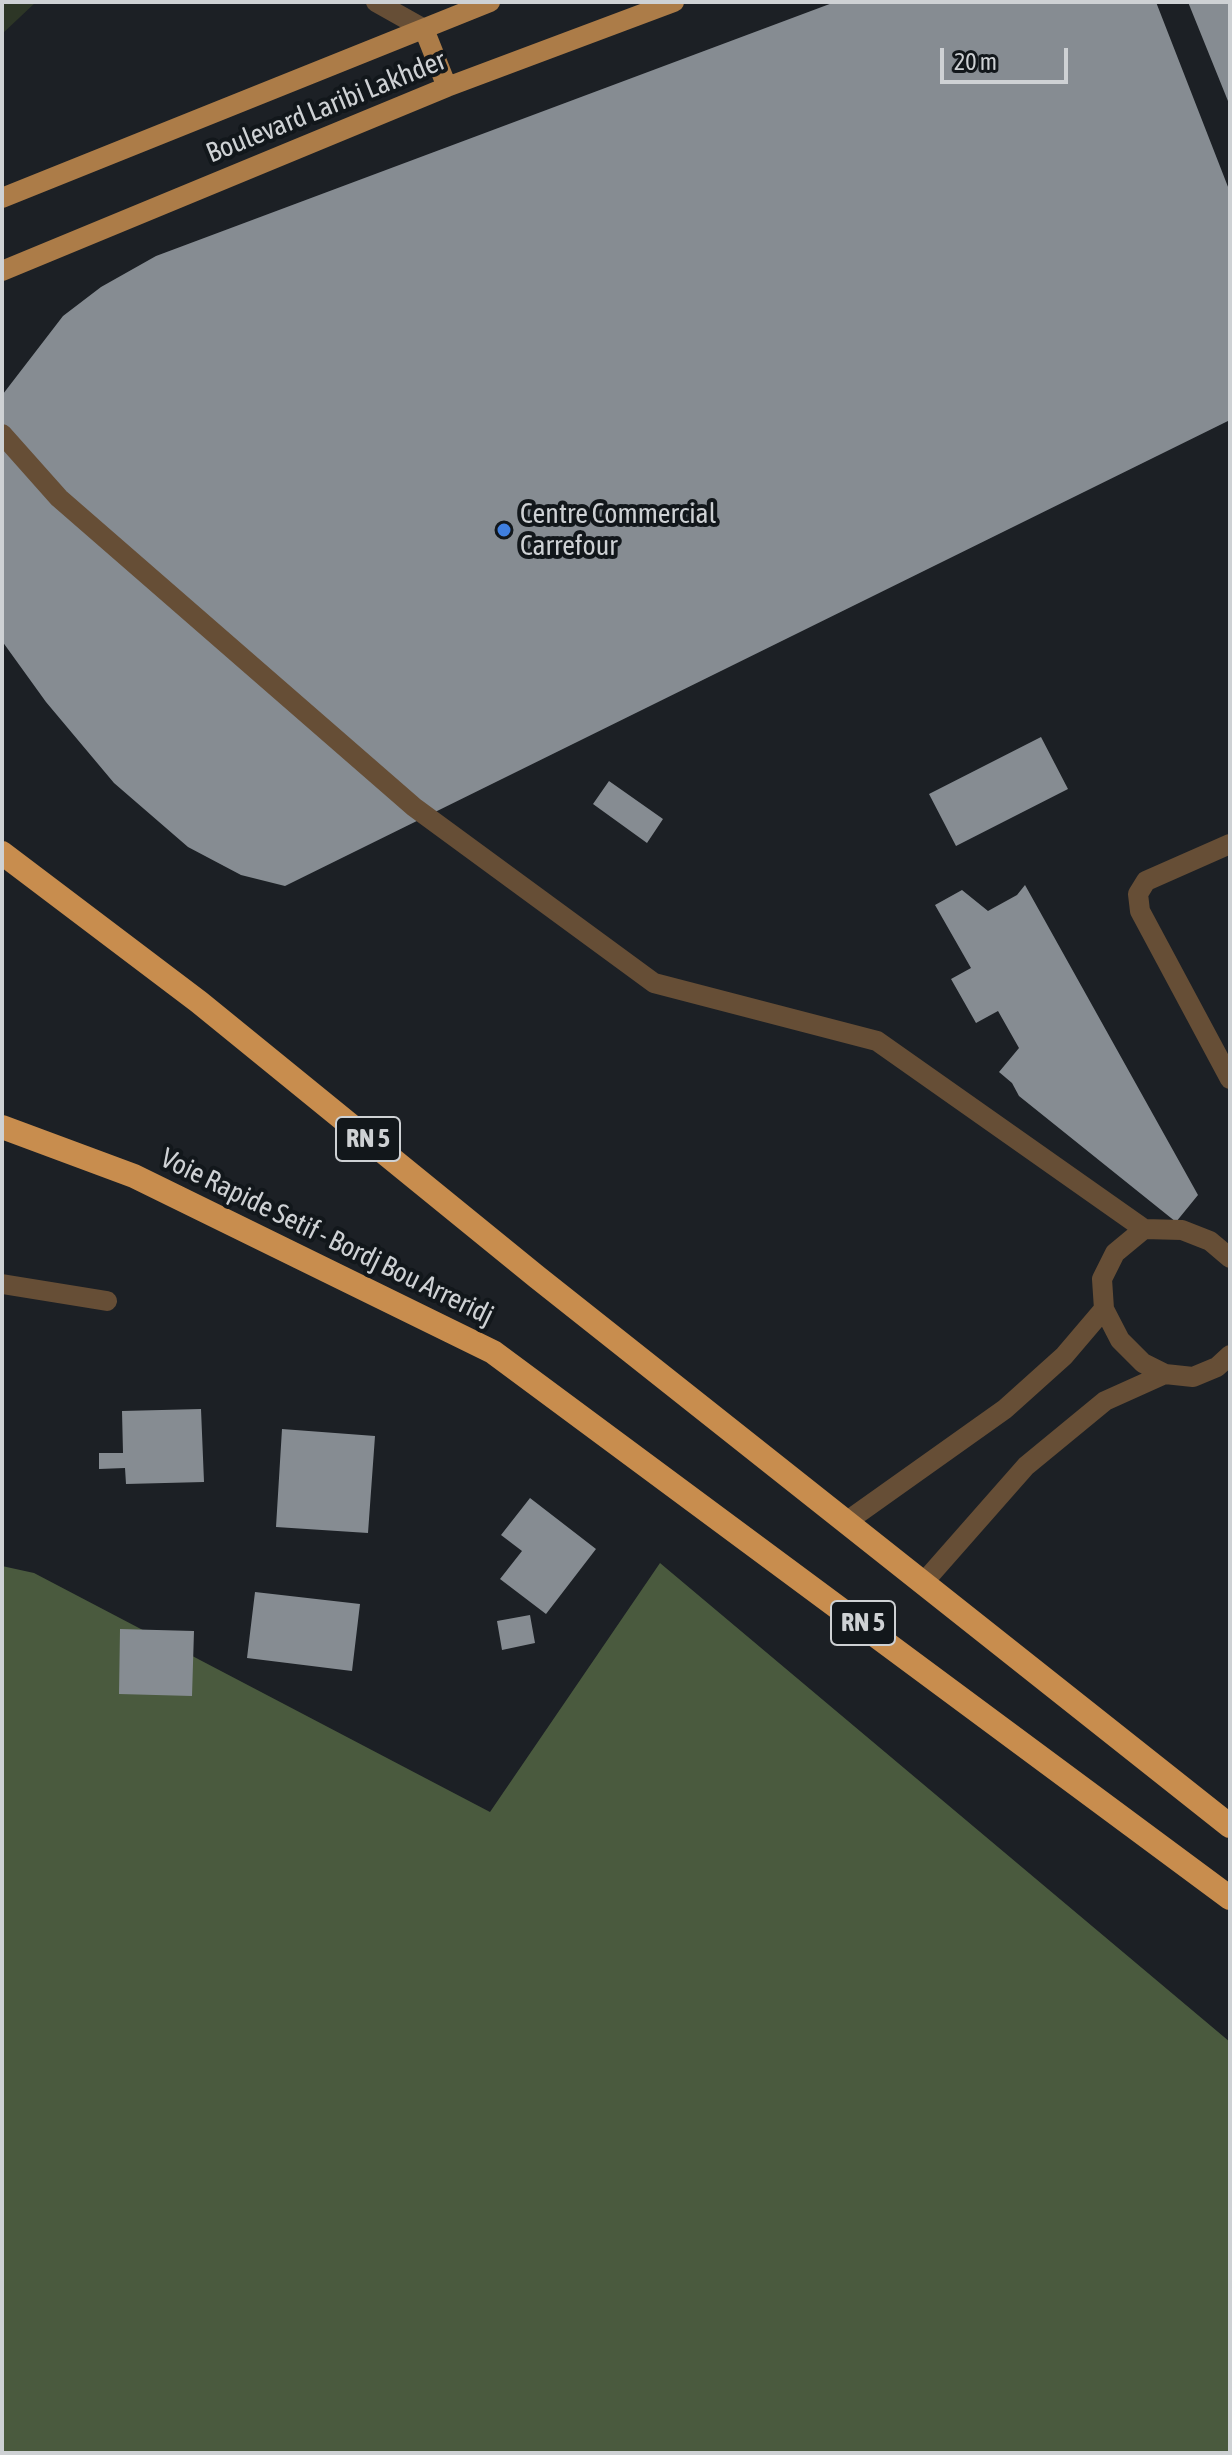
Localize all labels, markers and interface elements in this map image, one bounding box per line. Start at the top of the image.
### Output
scale bar [944,32,1072,82]
street label: Boulevard Laribi Lakhder [201,44,451,170]
text: 20 m [954,48,997,75]
place label: Centre Commercial Carrefour [520,497,716,563]
marker: Centre Commercial Carrefour [495,521,513,539]
road number: RN 5 [336,1117,400,1161]
street label: Voie Rapide Setif - Bordj Bou Arreridj [155,1142,499,1332]
road number: RN 5 [831,1601,895,1645]

